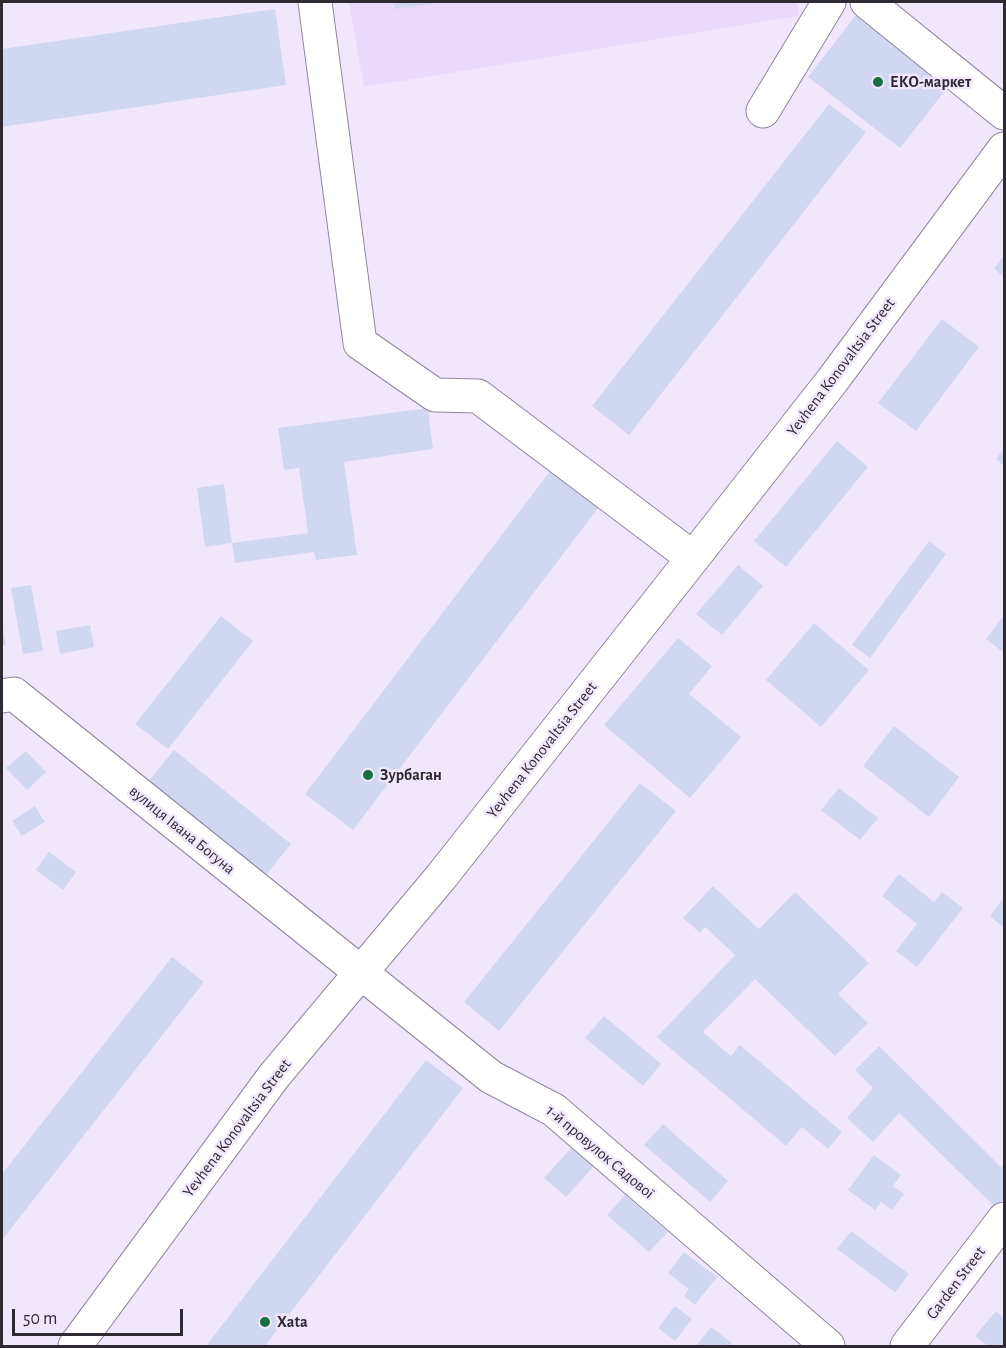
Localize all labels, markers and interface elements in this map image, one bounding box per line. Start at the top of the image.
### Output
place label: ЕКО-маркет [890,72,971,92]
marker: ЕКО-маркет [871,75,885,89]
street label: Yevhena Konovaltsia Street [783,294,899,440]
street label: Yevhena Konovaltsia Street [483,678,601,822]
place label: Зурбаган [380,765,442,785]
marker: Зурбаган [361,768,375,782]
street label: вулиця Івана Богуна [125,781,239,879]
street label: Yevhena Konovaltsia Street [179,1055,295,1201]
street label: 1-й провулок Садової [542,1101,658,1203]
street label: Garden Street [922,1243,990,1323]
scale bar [15,1297,186,1335]
text: 50 m [23,1310,57,1328]
place label: Xata [277,1312,308,1332]
marker: Xata [258,1315,272,1329]

